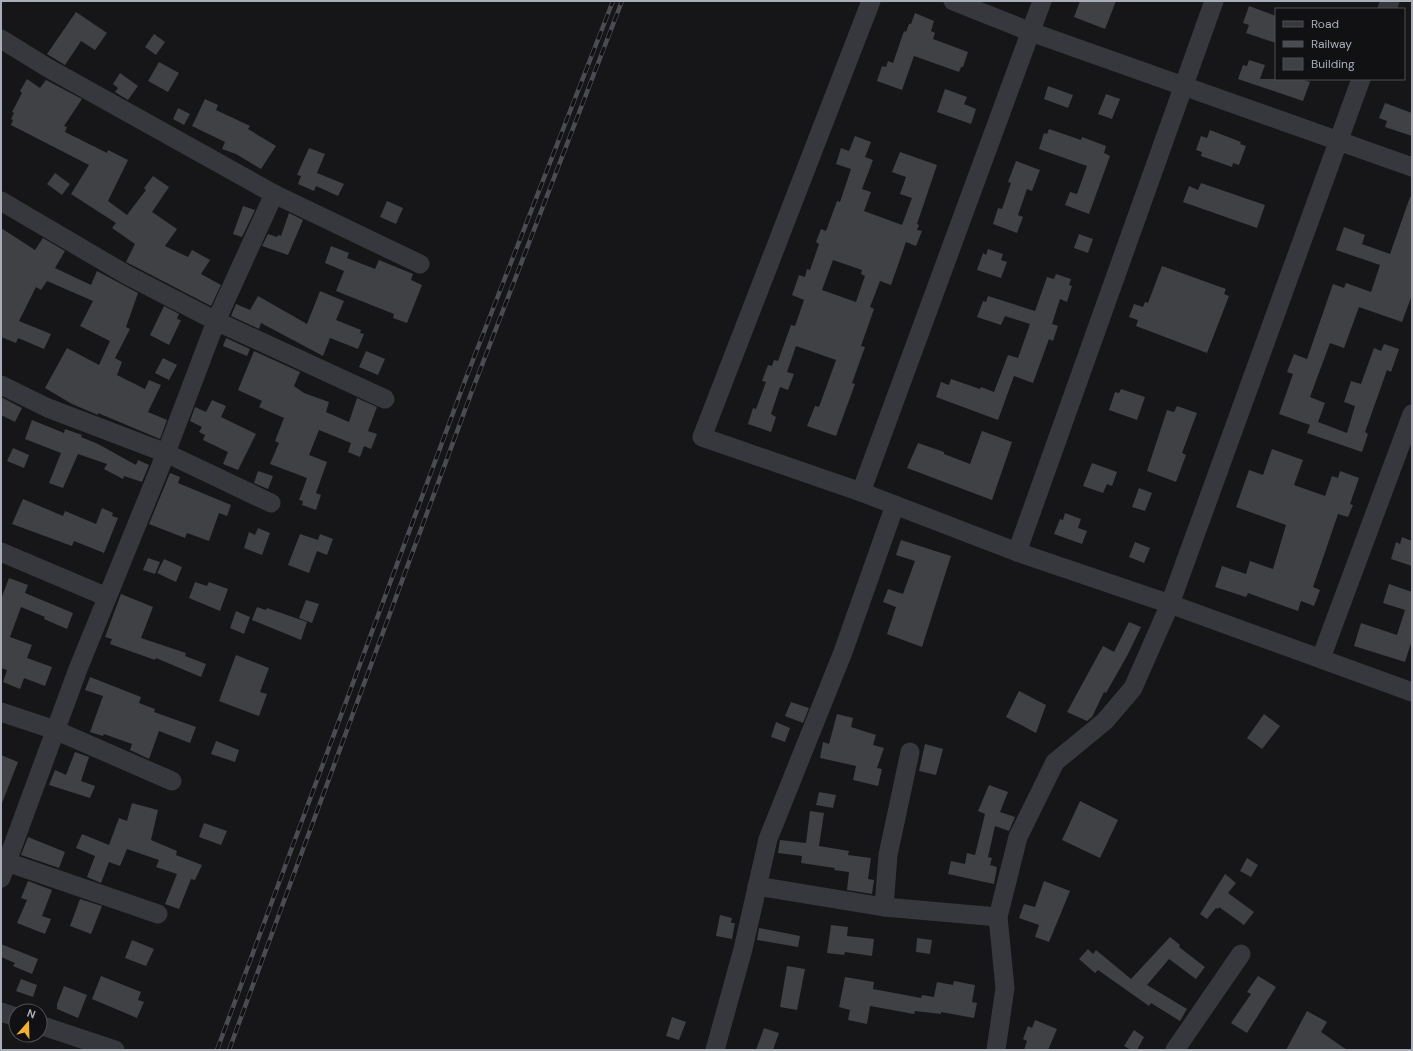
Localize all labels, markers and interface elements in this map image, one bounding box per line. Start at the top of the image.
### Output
legend [1275,8,1405,80]
text: Road [1311,16,1339,32]
text: Railway [1311,36,1352,52]
text: Building [1311,56,1355,72]
north arrow [8,1003,48,1043]
text: N [25,1006,38,1022]

